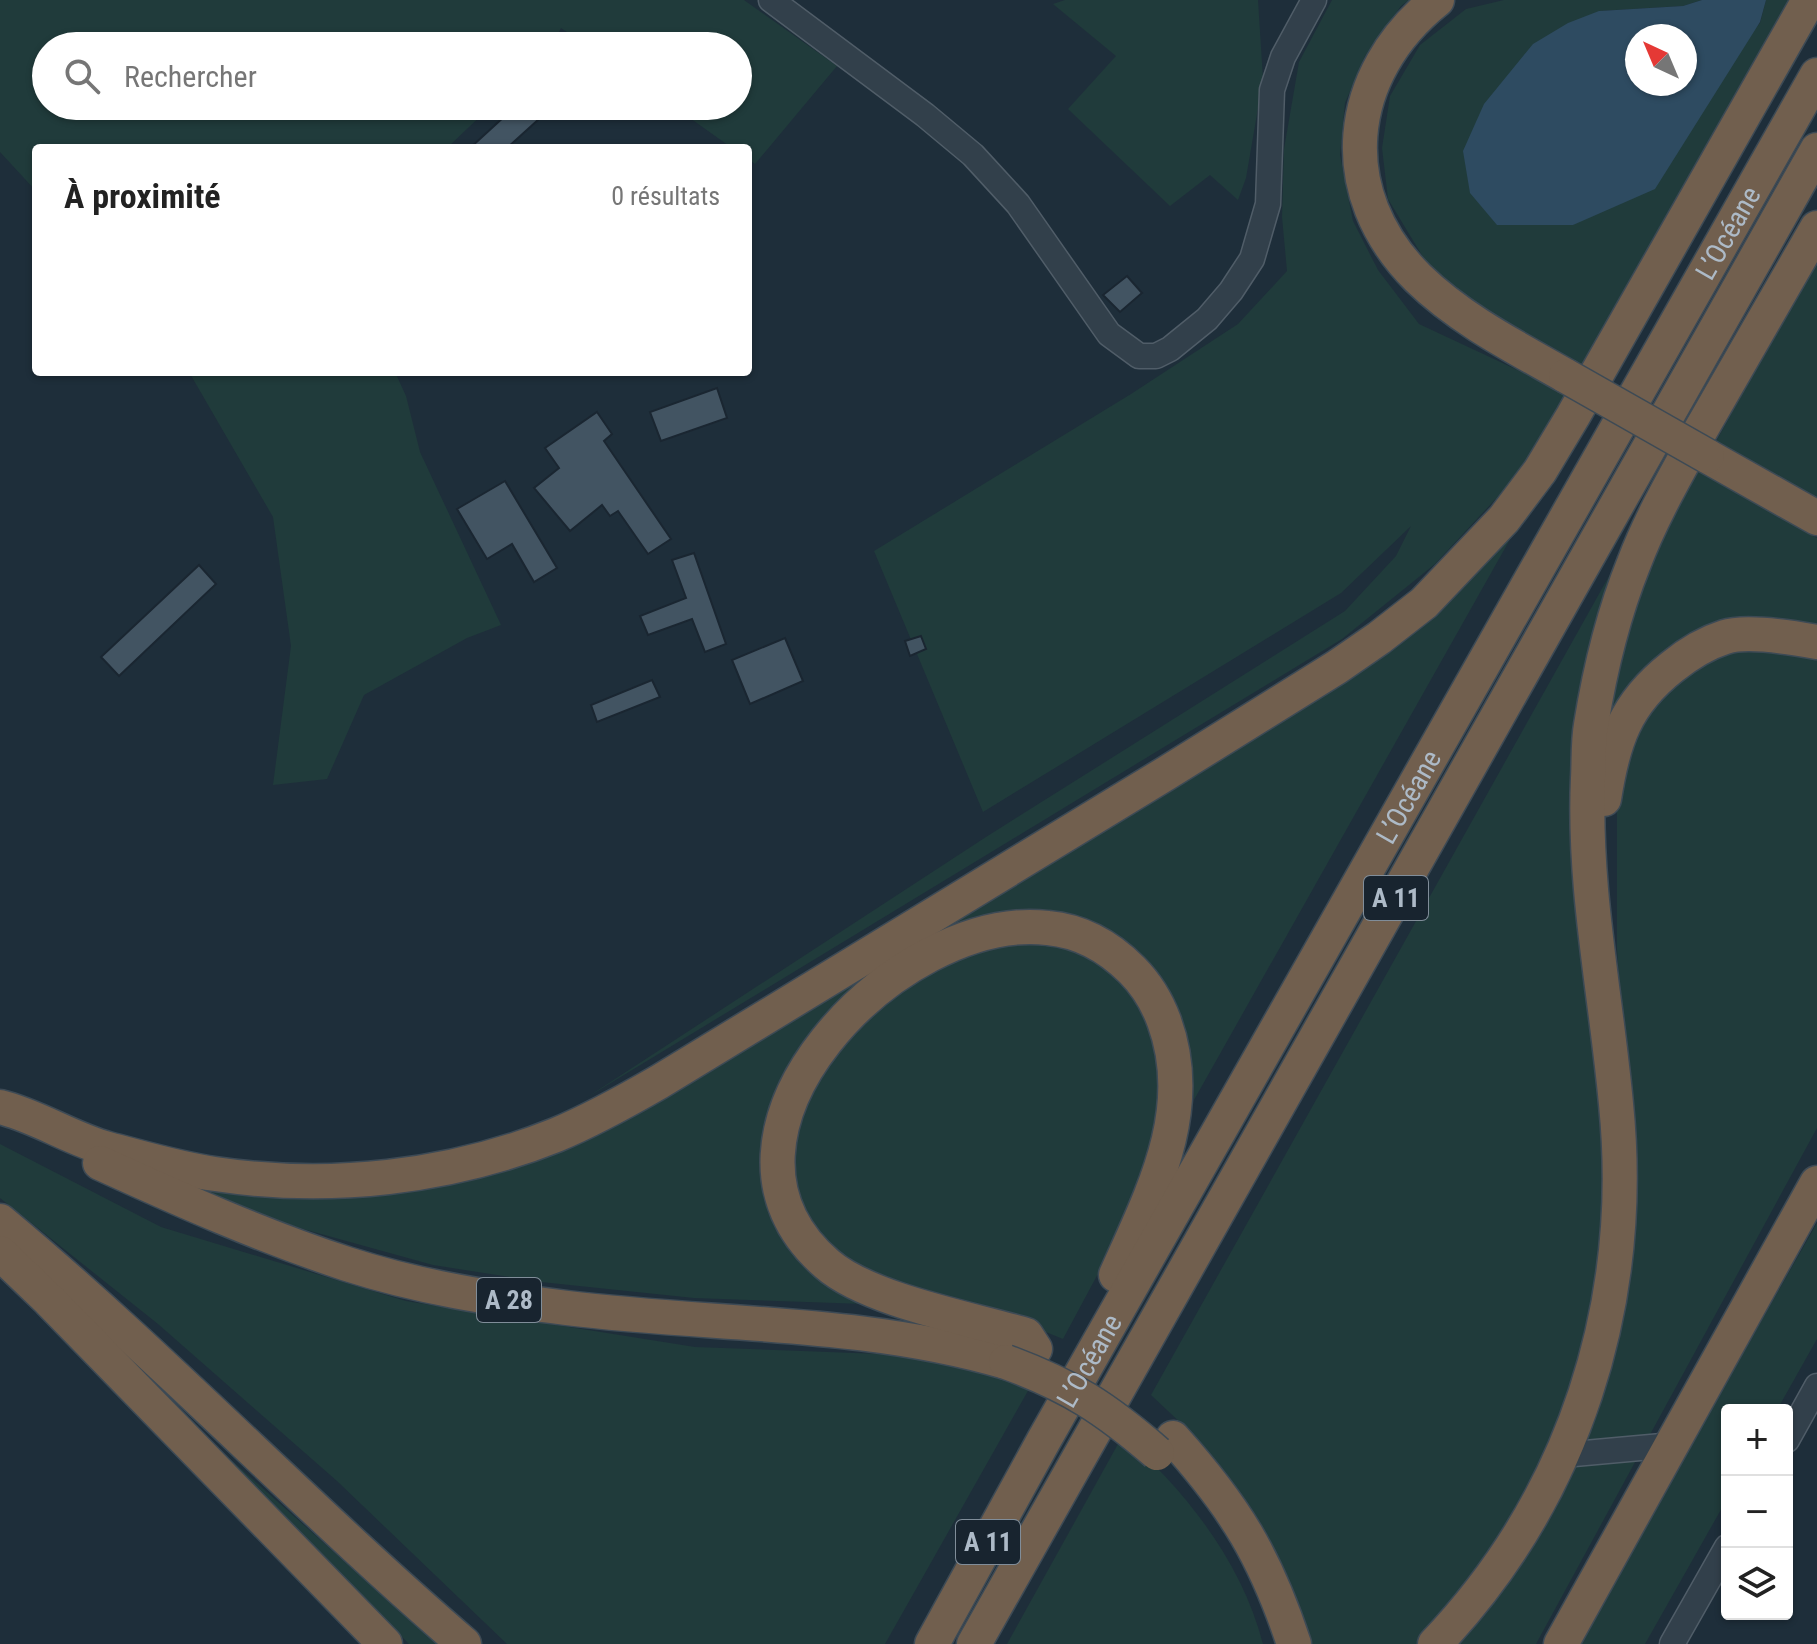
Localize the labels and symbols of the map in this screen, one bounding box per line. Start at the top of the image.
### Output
north arrow [1625,24,1697,96]
street label: L’Océane [1688,180,1767,285]
street label: L’Océane [1369,744,1448,849]
road number: A 11 [1364,876,1428,920]
road number: A 28 [477,1278,541,1322]
street label: L’Océane [1050,1308,1128,1413]
road number: A 11 [956,1520,1020,1564]

